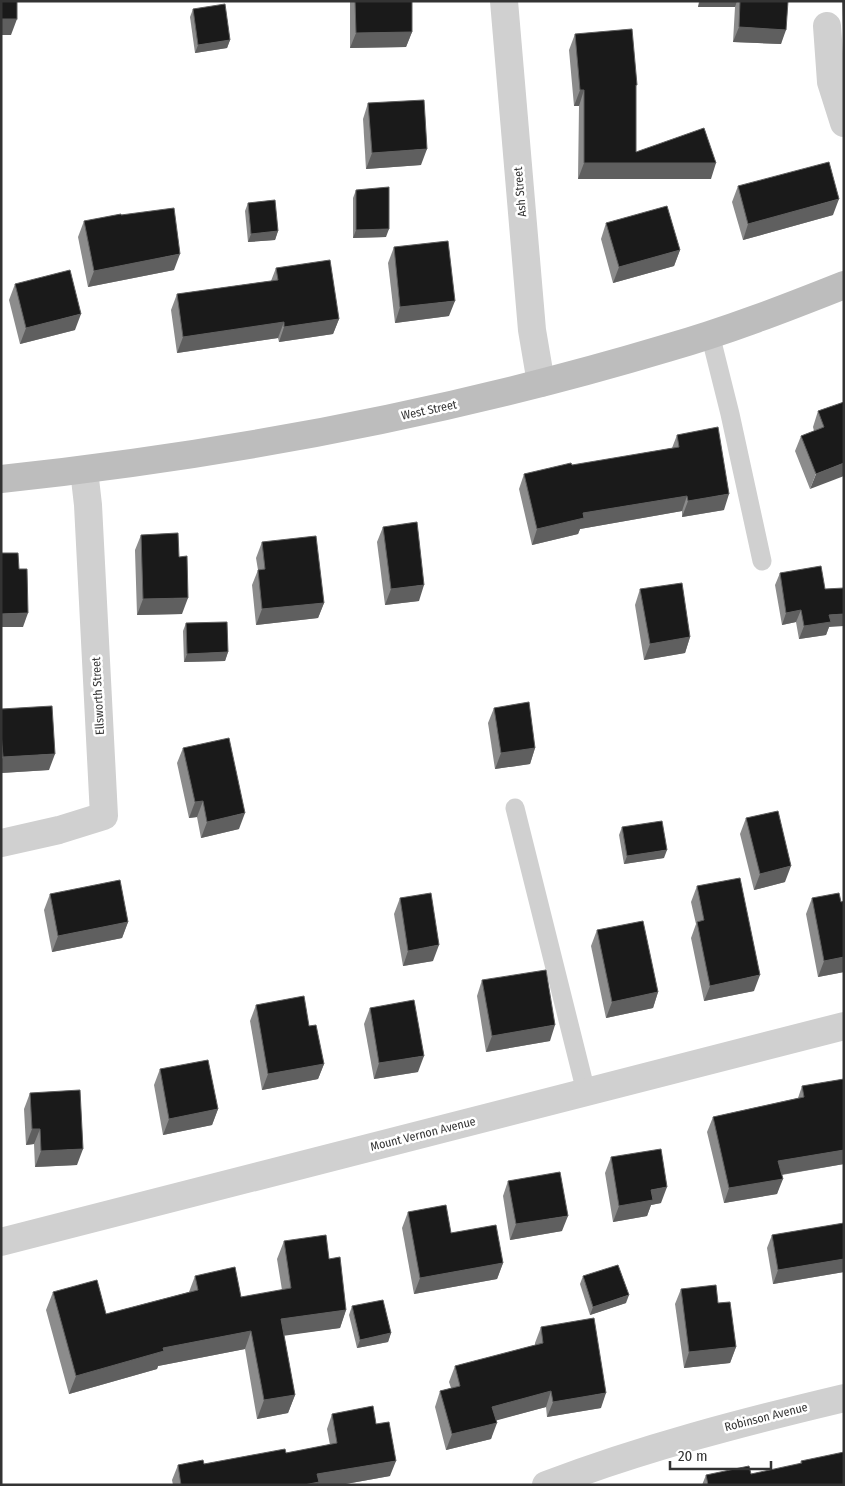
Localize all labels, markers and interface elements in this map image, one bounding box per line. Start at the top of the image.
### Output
street label: Ash Street [511,166,529,218]
street label: West Street [400,397,458,423]
street label: Ellsworth Street [89,657,107,735]
street label: Mount Vernon Avenue [369,1114,477,1154]
street label: Robinson Avenue [723,1400,809,1434]
scale bar [670,1438,771,1470]
text: 20 m [678,1447,708,1465]

